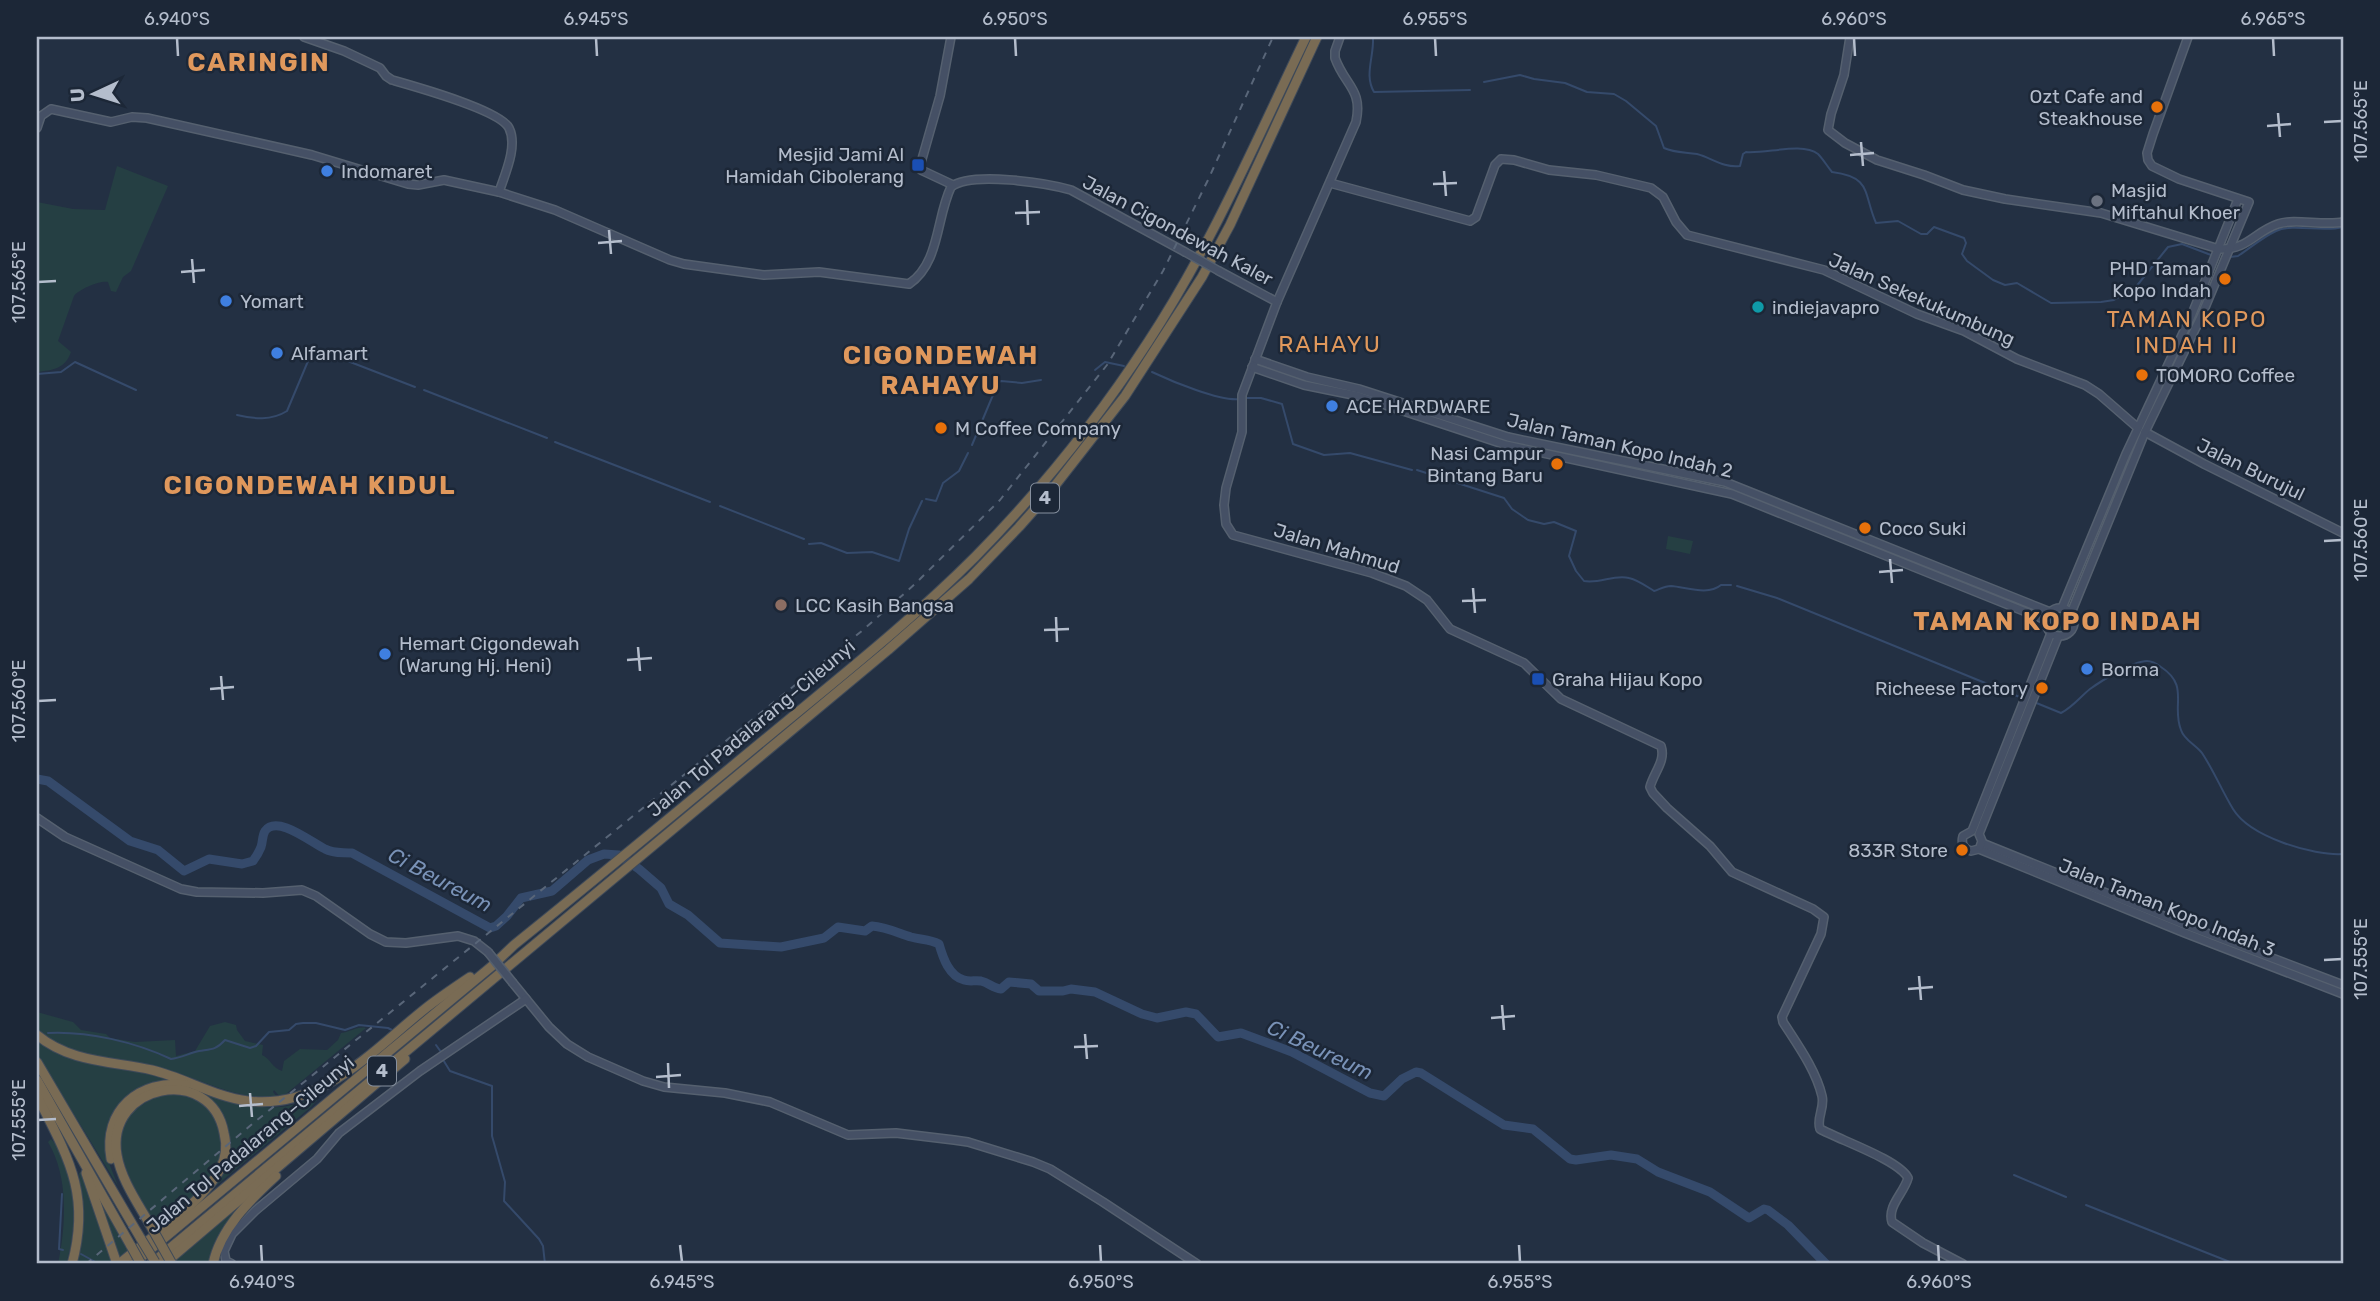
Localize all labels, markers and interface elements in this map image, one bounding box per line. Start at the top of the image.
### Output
text: 6.940°S [144,8,210,30]
text: 6.945°S [563,8,629,30]
text: 6.950°S [982,8,1048,30]
text: 6.955°S [1403,8,1467,30]
text: 6.960°S [1821,8,1887,30]
text: 6.965°S [2241,8,2305,30]
district label: CARINGIN [187,47,331,78]
north arrow [60,60,130,130]
text: 107.565°E [2350,80,2372,162]
place label: Ozt Cafe and Steakhouse [2030,85,2143,130]
text: U [66,87,89,103]
marker: Ozt Cafe and Steakhouse [2149,99,2165,115]
place label: Mesjid Jami Al Hamidah Cibolerang [725,143,904,188]
marker: Mesjid Jami Al Hamidah Cibolerang [910,157,926,173]
place label: Indomaret [341,160,433,183]
marker: Indomaret [319,163,335,179]
street label: Jalan Cigondewah Kaler [1079,170,1278,291]
place label: Masjid Miftahul Khoer [2111,179,2241,224]
marker: Masjid Miftahul Khoer [2089,193,2105,209]
text: 107.565°E [8,241,30,323]
street label: Jalan Sekekukumbung [1825,248,2018,351]
place label: PHD Taman Kopo Indah [2109,257,2211,302]
marker: PHD Taman Kopo Indah [2217,271,2233,287]
place label: Yomart [240,290,304,313]
marker: Yomart [218,293,234,309]
place label: indiejavapro [1772,296,1880,319]
marker: indiejavapro [1750,299,1766,315]
district label: TAMAN KOPO INDAH II [2106,305,2268,359]
district label: RAHAYU [1278,330,1382,358]
district label: CIGONDEWAH RAHAYU [843,340,1039,401]
place label: Alfamart [291,342,369,365]
marker: Alfamart [269,345,285,361]
place label: TOMORO Coffee [2156,364,2295,387]
marker: TOMORO Coffee [2134,367,2150,383]
place label: ACE HARDWARE [1346,395,1490,418]
marker: ACE HARDWARE [1324,398,1340,414]
street label: Jalan Taman Kopo Indah 2 [1505,408,1735,483]
place label: M Coffee Company [955,417,1121,440]
marker: M Coffee Company [933,420,949,436]
street label: Jalan Burujul [2193,433,2309,506]
place label: Nasi Campur Bintang Baru [1427,442,1544,487]
marker: Nasi Campur Bintang Baru [1549,456,1565,472]
district label: CIGONDEWAH KIDUL [164,470,456,501]
road number: 4 [1031,484,1059,512]
text: 107.560°E [2350,499,2372,581]
place label: Coco Suki [1879,517,1966,540]
street label: Jalan Mahmud [1271,518,1403,579]
marker: Coco Suki [1857,520,1873,536]
place label: LCC Kasih Bangsa [795,594,954,617]
marker: LCC Kasih Bangsa [773,597,789,613]
district label: TAMAN KOPO INDAH [1913,606,2203,637]
place label: Hemart Cigondewah (Warung Hj. Heni) [399,632,580,677]
street label: Jalan Tol Padalarang–Cileunyi [643,635,860,822]
marker: Hemart Cigondewah (Warung Hj. Heni) [377,646,393,662]
place label: Borma [2101,658,2159,681]
text: 107.560°E [8,660,30,742]
marker: Borma [2079,661,2095,677]
place label: Graha Hijau Kopo [1552,668,1703,691]
marker: Graha Hijau Kopo [1530,671,1546,687]
place label: Richeese Factory [1875,677,2028,700]
marker: Richeese Factory [2034,680,2050,696]
place label: 833R Store [1848,839,1948,862]
water label: Ci Beureum [384,842,496,917]
marker: 833R Store [1954,842,1970,858]
street label: Jalan Taman Kopo Indah 3 [2055,853,2278,961]
text: 107.555°E [2350,918,2372,1000]
water label: Ci Beureum [1263,1014,1377,1085]
street label: Jalan Tol Padalarang–Cileunyi [142,1051,359,1238]
road number: 4 [368,1056,396,1086]
text: 107.555°E [8,1079,30,1161]
text: 6.940°S [229,1271,295,1293]
text: 6.945°S [649,1271,715,1293]
text: 6.950°S [1068,1271,1134,1293]
text: 6.955°S [1488,1271,1552,1293]
text: 6.960°S [1906,1271,1972,1293]

